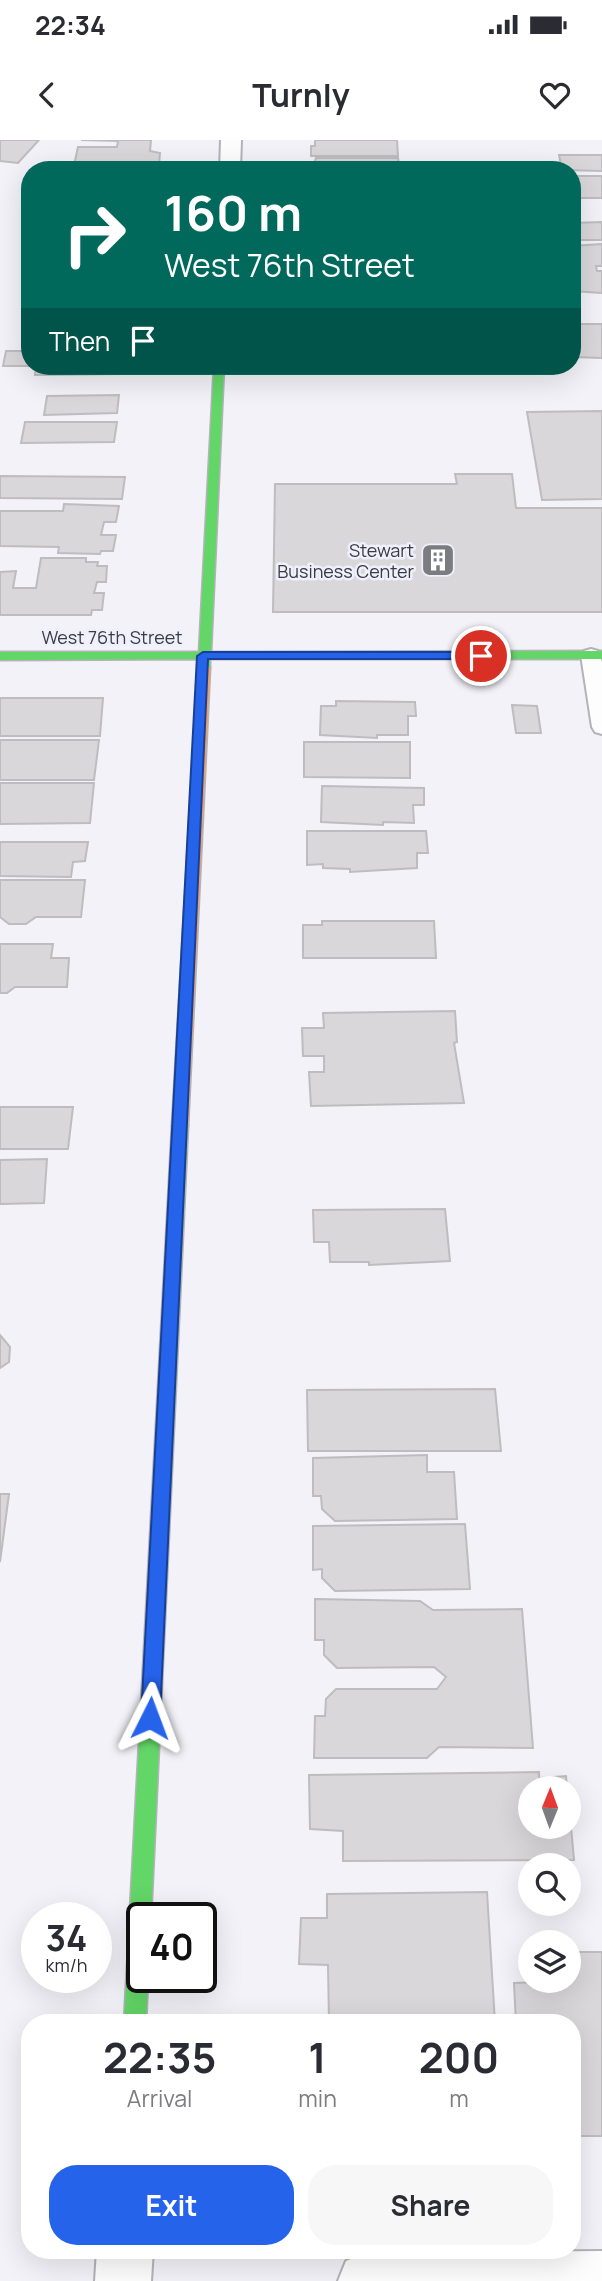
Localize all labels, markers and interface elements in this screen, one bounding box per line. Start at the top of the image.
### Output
text: 22:34 [35,7,106,43]
text: Turnly [252,73,350,117]
icon: back [28,76,66,114]
icon: heart [536,76,574,114]
text: 160 m [164,179,302,246]
icon: right [49,189,140,280]
text: West 76th Street [164,243,415,287]
icon: arrive [124,322,162,360]
text: Then [49,323,110,359]
place label: Stewart Business Center [277,538,415,583]
building icon: Stewart Business Center [419,541,457,579]
street label: West 76th Street [41,625,183,649]
pin [451,626,511,686]
icon: arrive [462,637,500,675]
position arrow [113,1681,187,1755]
north arrow [518,1776,581,1839]
map controls [518,1776,581,1993]
button: search [518,1853,581,1916]
speed limit sign: 40 [126,1902,217,1993]
text: 34 [46,1914,87,1962]
button: layers [518,1930,581,1993]
text: km/h [46,1953,87,1977]
text: 22:35 [103,2028,216,2086]
text: 1 [308,2028,327,2086]
text: 200 [419,2028,499,2086]
text: Arrival [127,2082,192,2114]
text: min [298,2082,337,2114]
text: m [449,2082,469,2114]
button: Exit [49,2165,294,2245]
button: Share [308,2165,553,2245]

